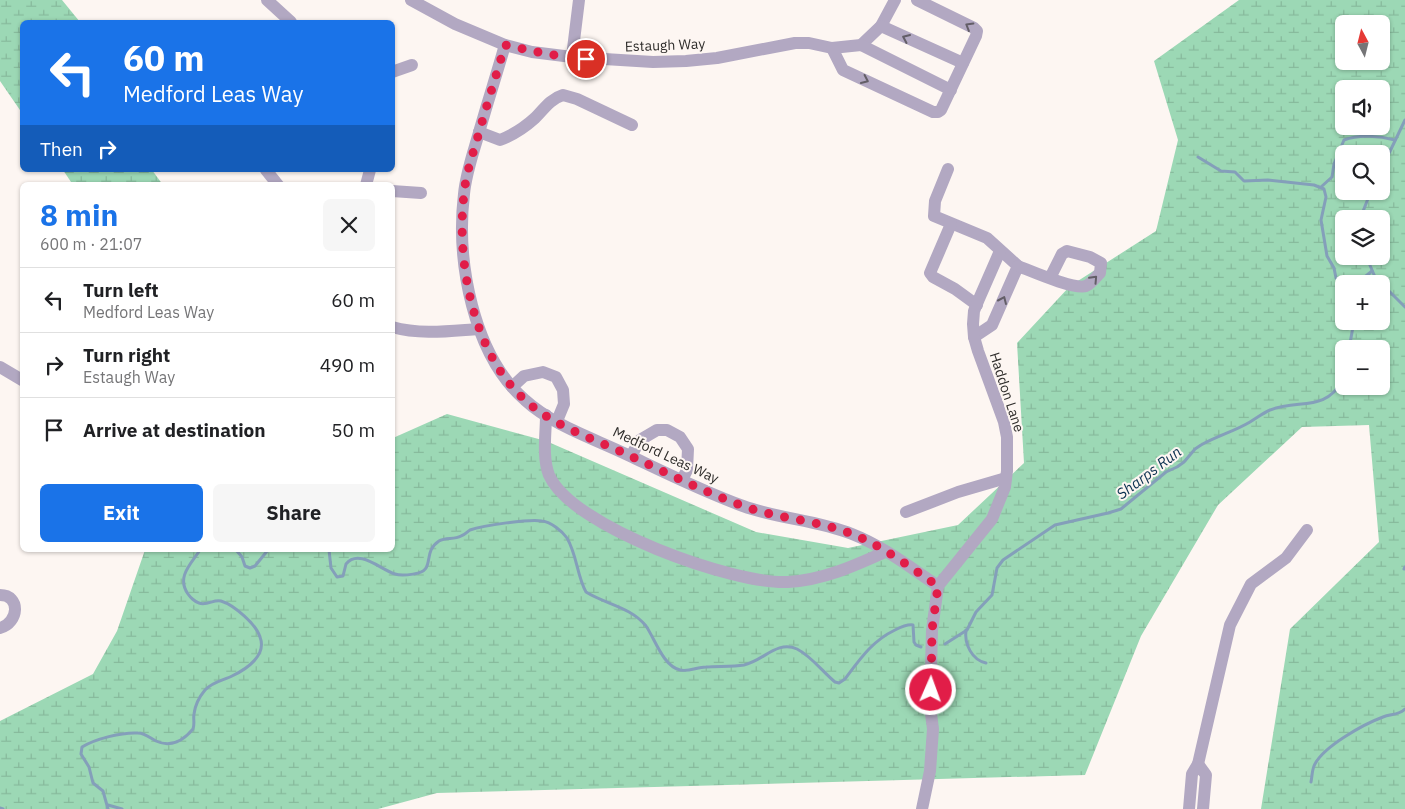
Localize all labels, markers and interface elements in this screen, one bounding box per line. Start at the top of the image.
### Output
north arrow [1335,15,1390,70]
map controls [1335,15,1390,395]
one-way arrow [965,22,974,32]
one-way arrow [902,33,911,44]
text: 60 m [123,35,205,81]
street label: Estaugh Way [624,35,706,55]
pin [565,38,607,80]
icon: left [40,40,105,105]
icon: arrive [572,45,600,73]
one-way arrow [860,74,869,85]
text: Medford Leas Way [123,79,304,108]
button: sound [1335,80,1390,135]
icon: right [93,135,121,163]
text: Then [40,137,83,161]
button: search [1335,145,1390,200]
text: 8 min [40,195,118,234]
button: close [323,199,375,251]
button: layers [1335,210,1390,265]
text: 600 m · 21:07 [40,234,142,254]
one-way arrow [1088,275,1097,284]
button: + [1335,275,1390,330]
text: Turn left [83,278,159,302]
icon: left [40,286,68,314]
text: 60 m [331,288,375,312]
one-way arrow [996,296,1007,305]
text: Medford Leas Way [83,302,214,322]
button: − [1335,340,1390,395]
text: Turn right [83,343,170,367]
street label: Haddon Lane [986,350,1028,434]
icon: right [40,351,68,379]
text: 490 m [320,353,375,377]
text: Estaugh Way [83,367,175,387]
icon: arrive [40,416,68,444]
text: Arrive at destination [83,418,266,442]
text: 50 m [331,418,375,442]
street label: Medford Leas Way [610,423,722,487]
water label: Sharps Run [1112,442,1185,503]
button: Exit [40,484,203,542]
button: Share [213,484,375,542]
position arrow [904,663,956,715]

